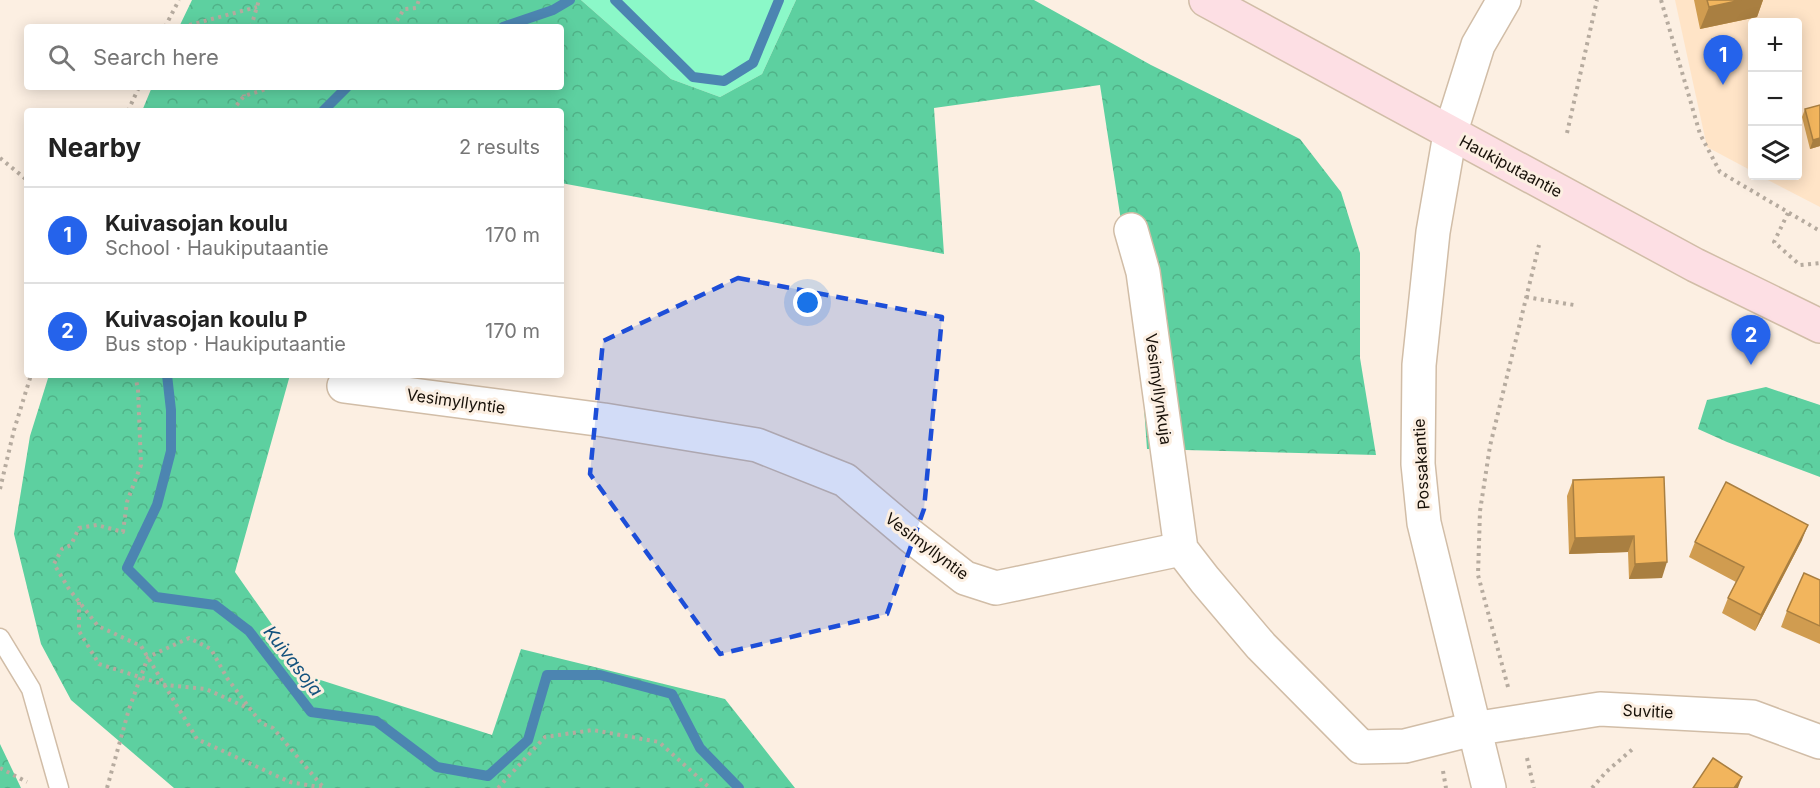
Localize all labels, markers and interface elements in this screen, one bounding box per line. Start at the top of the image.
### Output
map controls [1748,18,1802,180]
button: + [1748,18,1802,72]
search box [24,24,564,90]
pin: 1 [1704,36,1742,85]
icon: search [45,41,78,74]
text: Search here [93,44,219,70]
button: − [1748,72,1802,126]
button: layers [1748,126,1802,180]
street label: Haukiputaantie [1456,131,1566,201]
text: Nearby [48,132,141,163]
text: 2 results [459,135,540,159]
text: Kuivasojan koulu [105,210,288,236]
text: 1 [63,223,72,247]
text: 170 m [485,223,540,247]
text: School · Haukiputaantie [105,236,329,260]
your location [793,288,822,317]
text: Kuivasojan koulu P [105,306,308,332]
pin: 2 [1732,316,1770,365]
text: 2 [61,319,74,343]
text: 170 m [485,319,540,343]
text: Bus stop · Haukiputaantie [105,332,346,356]
street label: Vesimyllynkuja [1141,332,1177,446]
street label: Vesimyllyntie [405,384,507,418]
street label: Possakantie [1409,418,1433,510]
street label: Vesimyllyntie [881,508,973,584]
water label: Kuivasoja [260,622,327,700]
street label: Suvitie [1622,700,1674,722]

